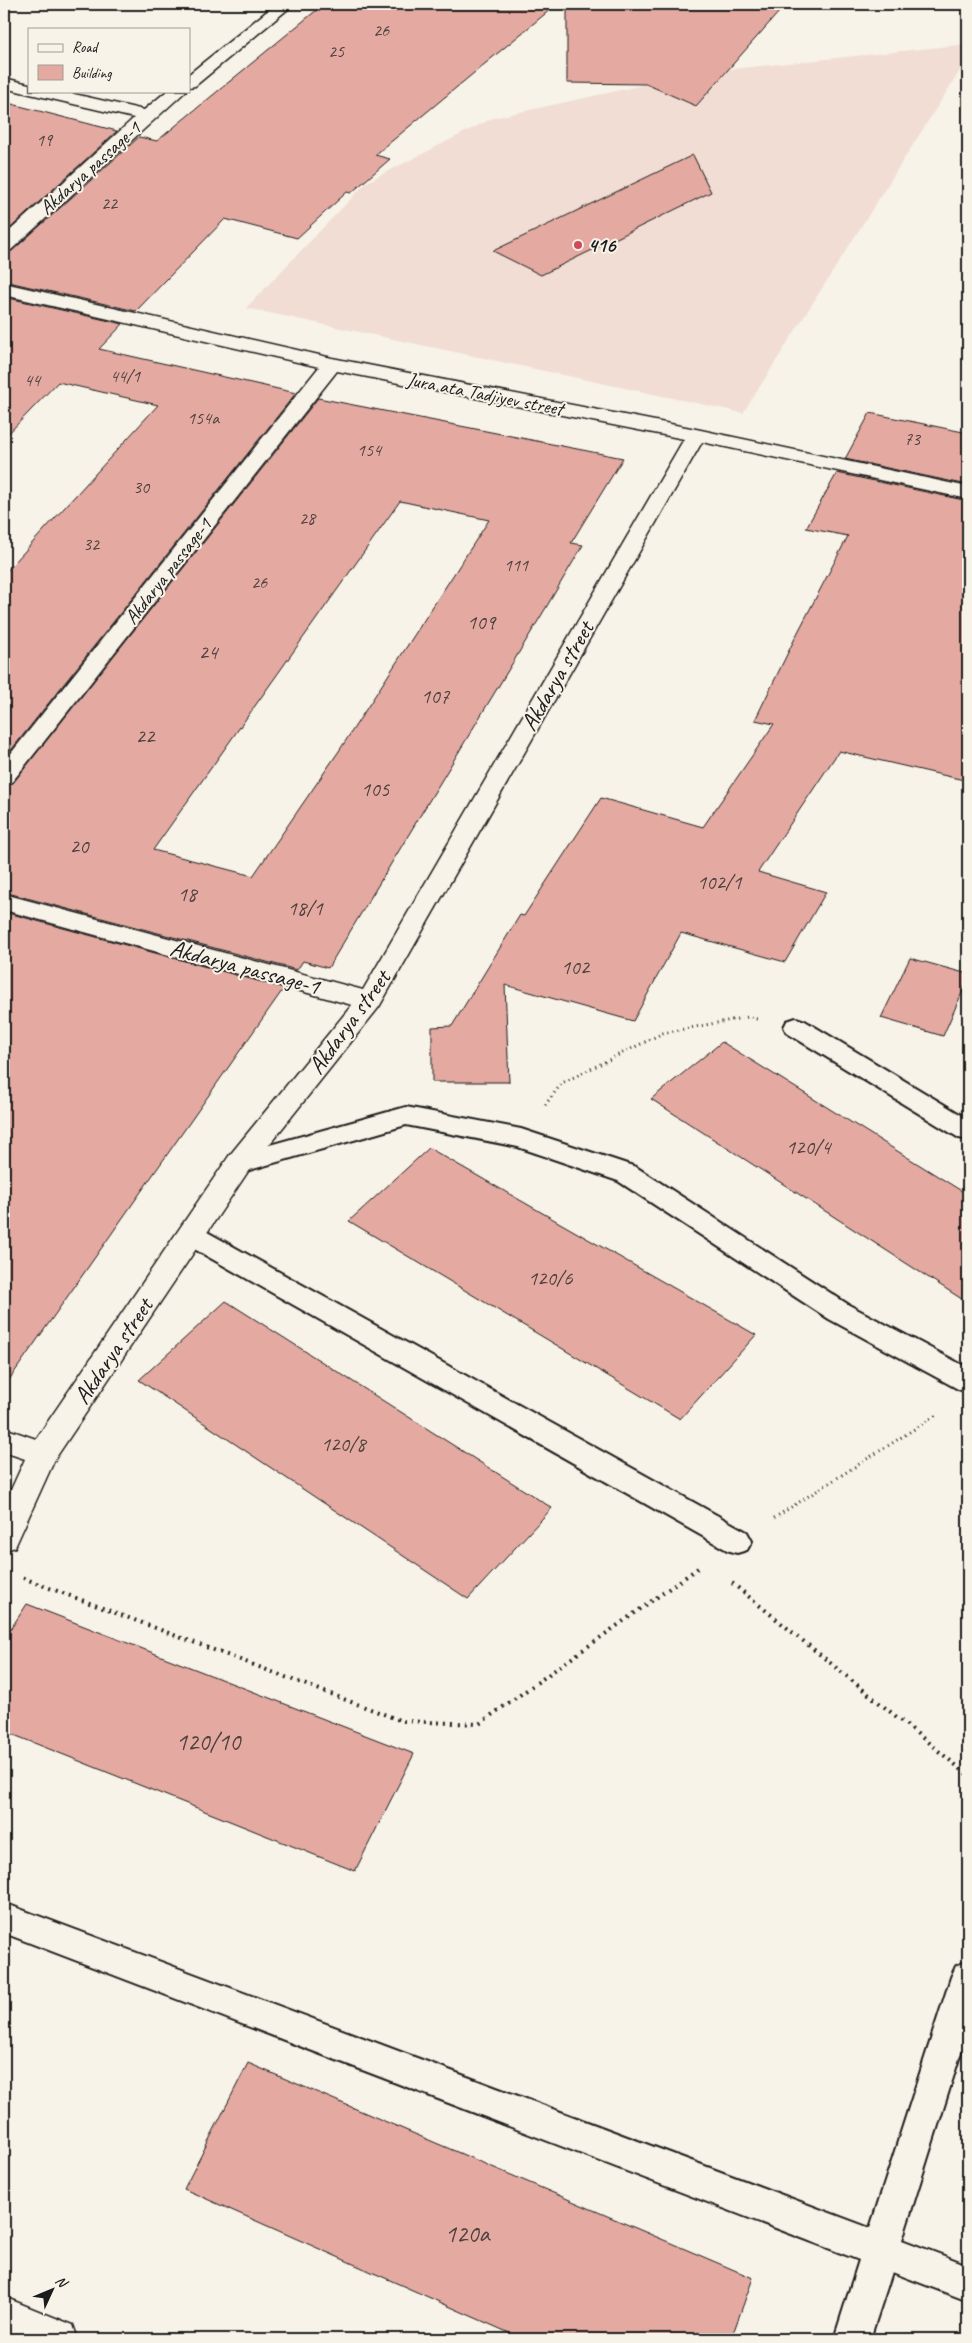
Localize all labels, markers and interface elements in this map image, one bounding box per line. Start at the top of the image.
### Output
house number: 26 [373,19,390,41]
legend [28,28,190,92]
text: Road [72,38,99,57]
house number: 25 [328,40,345,62]
text: Building [72,64,112,83]
street label: Akdarya passage-1 [34,115,147,220]
house number: 19 [36,129,54,151]
house number: 22 [101,192,119,214]
place label: 416 [588,233,617,258]
marker: 416 [572,239,584,251]
house number: 44/1 [110,365,141,387]
street label: Jura аta Tadjiyev street [404,366,569,422]
house number: 44 [24,369,42,391]
house number: 154a [187,407,220,429]
house number: 73 [904,428,922,450]
house number: 154 [357,439,383,461]
house number: 30 [133,476,151,498]
house number: 28 [299,507,317,529]
street label: Akdarya passage-1 [119,512,218,629]
house number: 32 [83,533,101,555]
house number: 111 [504,554,529,576]
house number: 26 [251,571,268,593]
house number: 109 [467,609,497,635]
street label: Akdarya street [514,614,601,736]
house number: 24 [199,639,220,665]
house number: 107 [421,683,451,709]
house number: 22 [136,723,156,749]
house number: 105 [361,776,391,802]
house number: 20 [70,833,90,859]
house number: 102/1 [697,869,743,895]
house number: 18 [178,881,199,907]
house number: 18/1 [287,895,324,921]
street label: Akdarya passage-1 [167,933,324,1002]
house number: 102 [561,954,591,980]
street label: Akdarya street [301,962,398,1080]
house number: 120/4 [786,1134,833,1160]
house number: 120/6 [528,1265,573,1291]
street label: Akdarya street [67,1291,160,1410]
house number: 120/8 [321,1431,368,1457]
house number: 120/10 [176,1726,242,1758]
house number: 120a [445,2218,491,2250]
north arrow [28,2266,78,2316]
text: N [52,2272,72,2292]

